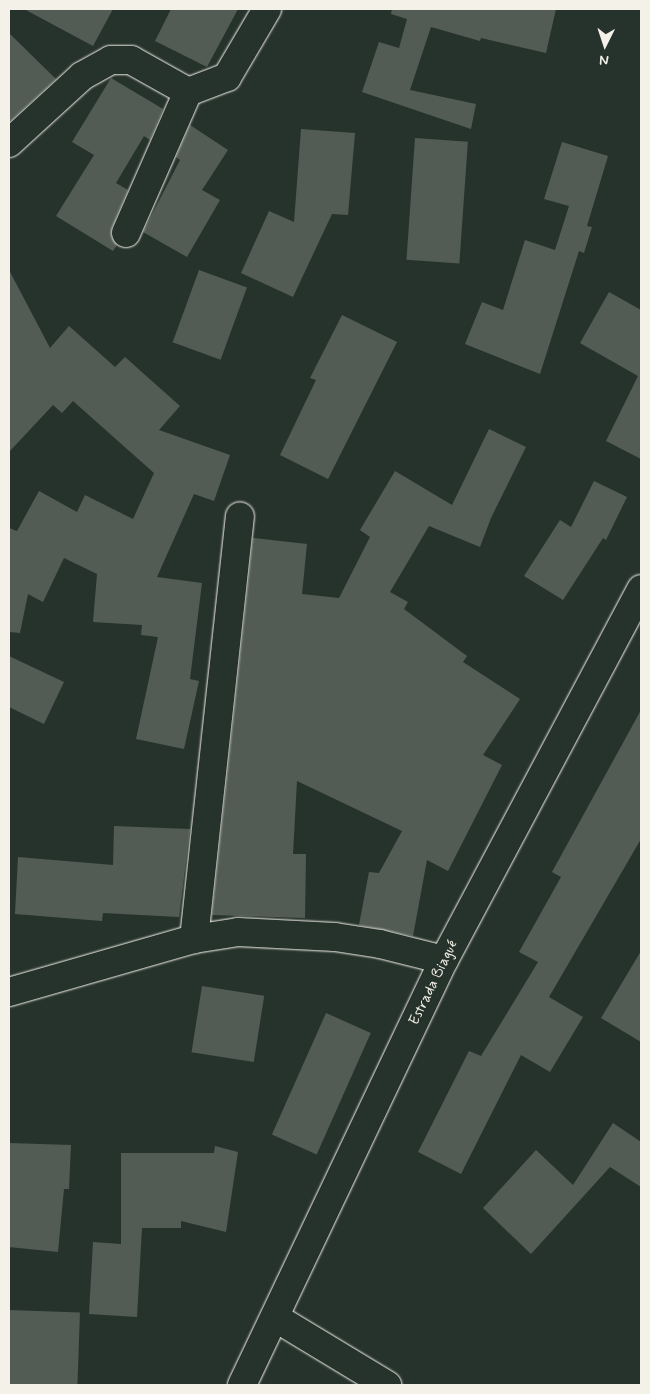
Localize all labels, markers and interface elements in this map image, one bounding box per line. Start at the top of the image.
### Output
north arrow [580,20,630,70]
text: N [599,51,609,69]
street label: Estrada Biagué [405,937,463,1029]

